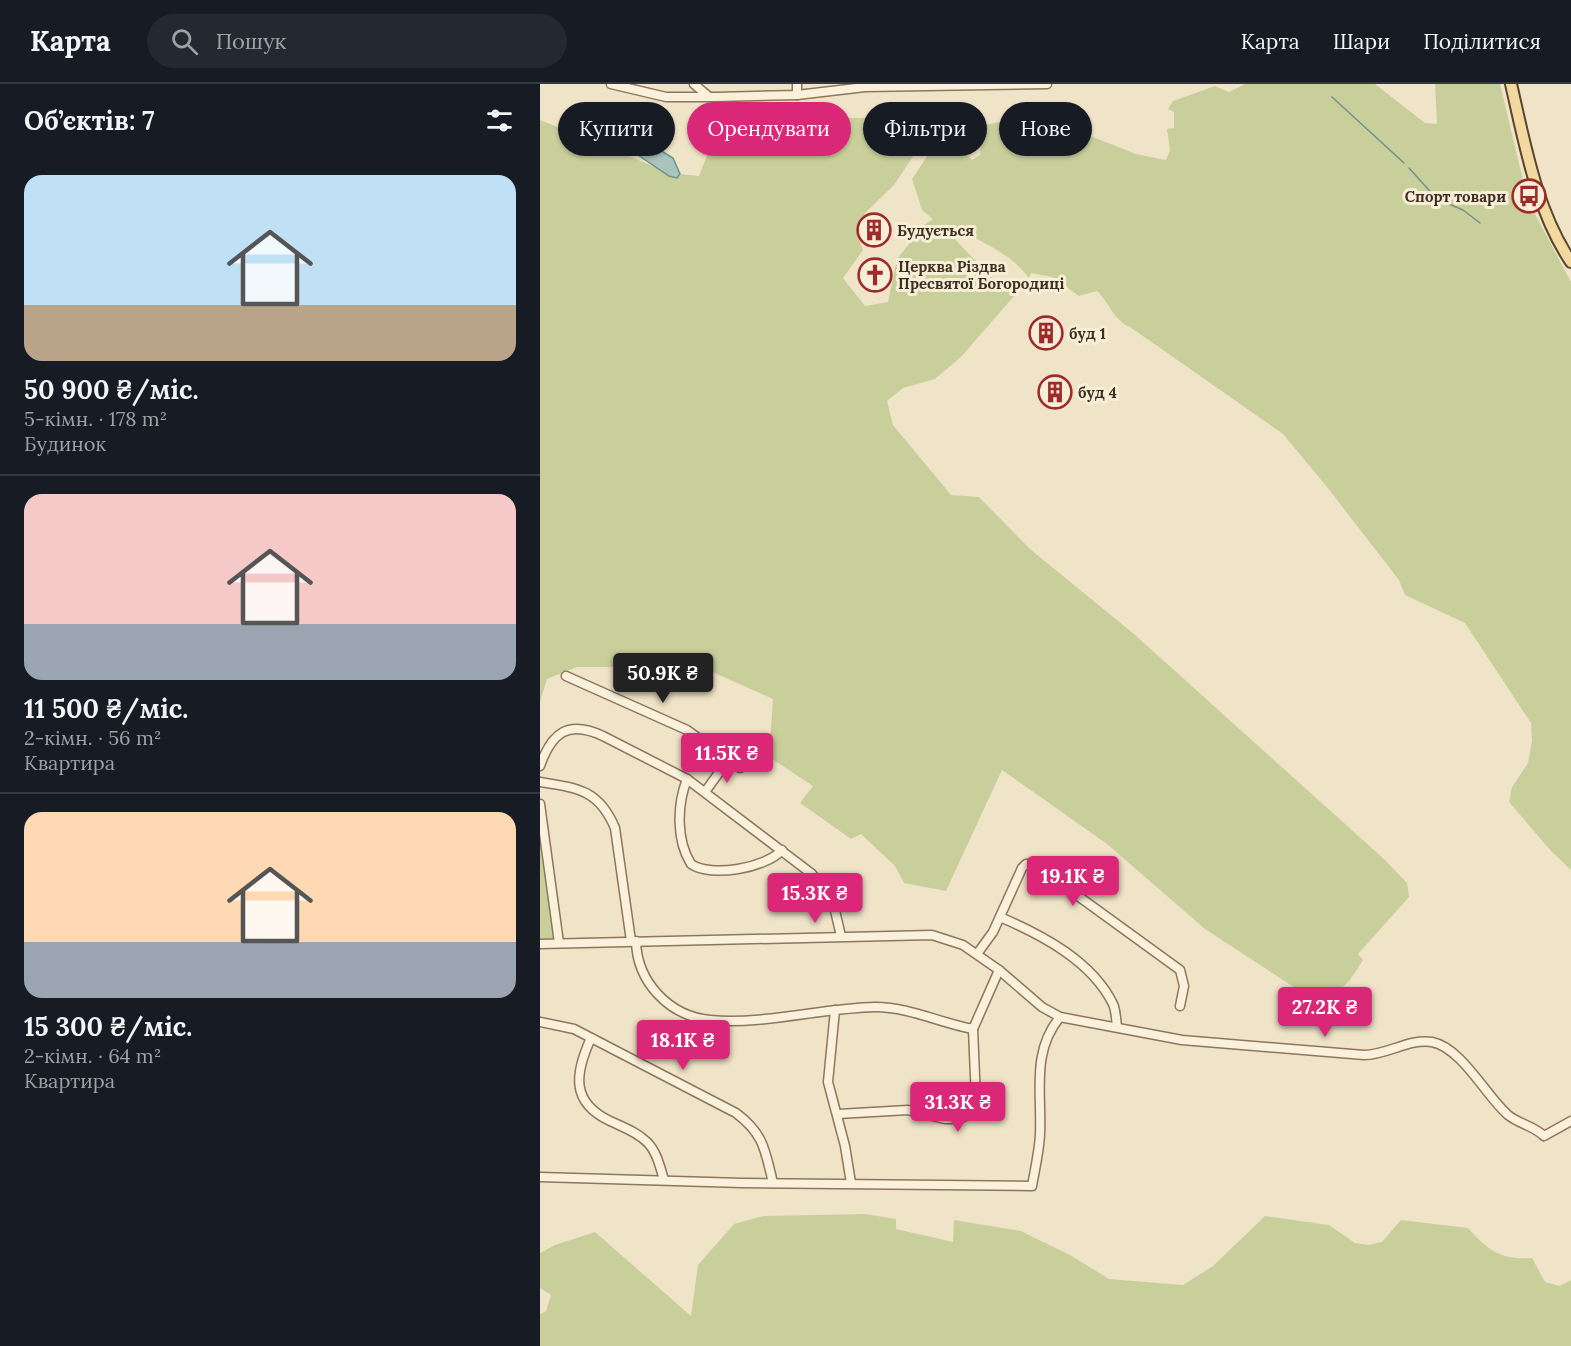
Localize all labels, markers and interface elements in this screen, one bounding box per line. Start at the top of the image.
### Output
search box [147,14,567,68]
text: Карта [30,23,111,59]
icon: search [168,25,201,58]
text: Пошук [216,27,286,55]
text: Карта [1241,28,1300,55]
text: Шари [1333,28,1390,55]
text: Поділитися [1423,28,1541,55]
chip: Купити [558,102,675,156]
chip: Орендувати [687,102,851,156]
chip: Фільтри [863,102,987,156]
chip: Нове [999,102,1092,156]
text: Об’єктів: 7 [24,104,154,137]
icon: filters [483,104,516,137]
bus stop icon: Спорт товари [1511,178,1547,214]
place label: Спорт товари [1405,187,1506,206]
building icon: Будується [856,212,892,248]
icon: home [216,214,324,322]
place label: Будується [897,221,974,240]
church icon: Церква Різдва Пресвятої Богородиці [857,257,893,293]
place label: Церква Різдва Пресвятої Богородиці [898,257,1064,293]
building icon: буд 1 [1028,315,1064,351]
place label: буд 1 [1069,324,1106,343]
text: 50 900 ₴/міс. [24,373,199,406]
building icon: буд 4 [1037,374,1073,410]
place label: буд 4 [1078,383,1117,402]
text: 5-кімн. · 178 m² [24,406,167,431]
text: Будинок [24,431,106,456]
icon: home [216,533,324,641]
pin: 50.9K ₴ [608,653,718,704]
text: 50.9K ₴ [627,660,699,685]
text: 11 500 ₴/міс. [24,692,188,725]
text: 2-кімн. · 56 m² [24,725,161,750]
pin: 11.5K ₴ [672,733,782,784]
text: 11.5K ₴ [695,740,759,765]
text: Квартира [24,750,115,775]
icon: home [216,851,324,959]
pin: 19.1K ₴ [1018,856,1128,907]
text: 19.1K ₴ [1041,863,1105,888]
pin: 15.3K ₴ [760,873,870,924]
text: 15.3K ₴ [782,880,849,905]
pin: 27.2K ₴ [1270,987,1380,1038]
text: 27.2K ₴ [1292,994,1358,1019]
text: 15 300 ₴/міс. [24,1010,192,1043]
pin: 18.1K ₴ [628,1020,738,1071]
text: 18.1K ₴ [651,1027,715,1052]
text: 2-кімн. · 64 m² [24,1043,161,1068]
text: Квартира [24,1068,115,1093]
pin: 31.3K ₴ [903,1082,1013,1133]
text: 31.3K ₴ [924,1089,992,1114]

